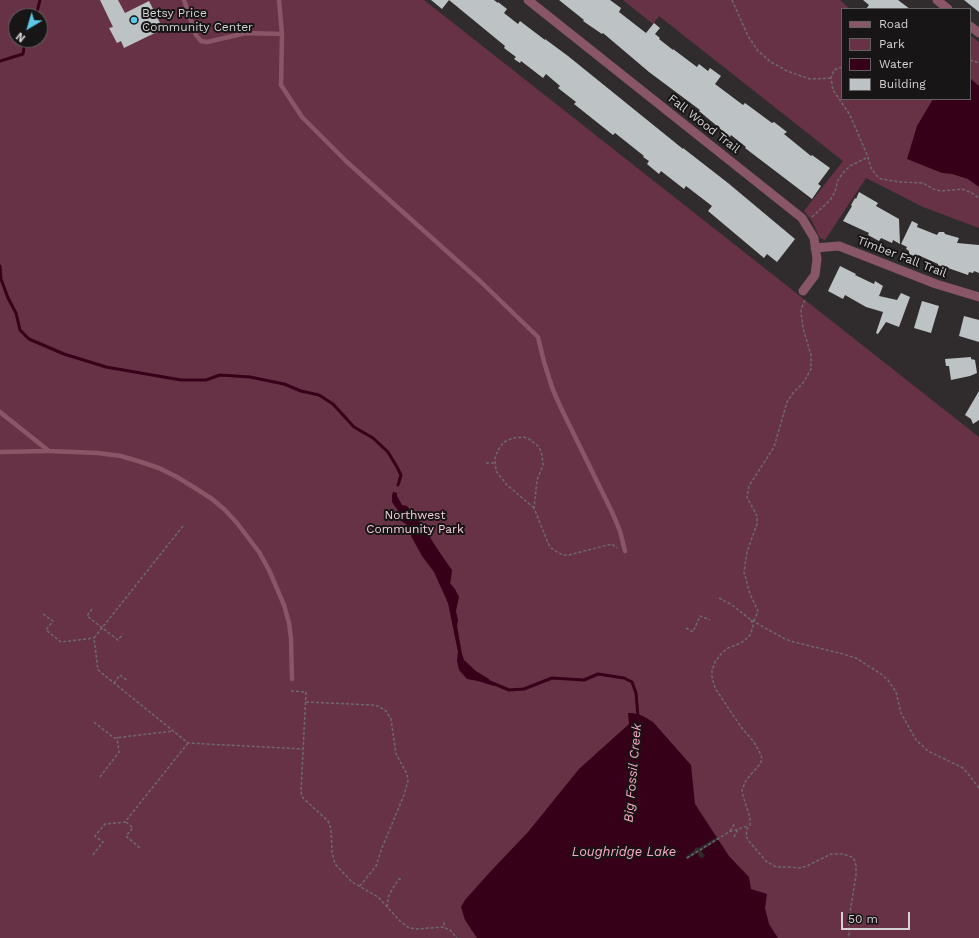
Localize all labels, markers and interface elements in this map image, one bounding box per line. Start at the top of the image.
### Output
place label: Betsy Price Community Center [142,6,253,34]
north arrow [8,8,48,48]
legend [841,8,971,100]
marker: Betsy Price Community Center [129,15,139,25]
text: Road [879,17,908,31]
text: N [14,29,28,45]
text: Park [879,37,905,51]
text: Water [879,57,913,71]
text: Building [879,77,926,91]
street label: Fall Wood Trail [665,92,743,156]
street label: Timber Fall Trail [855,233,949,281]
park label: Northwest Community Park [366,508,464,536]
water label: Big Fossil Creek [621,723,645,823]
water label: Loughridge Lake [572,844,676,860]
scale bar [843,904,912,930]
text: 50 m [848,912,878,926]

